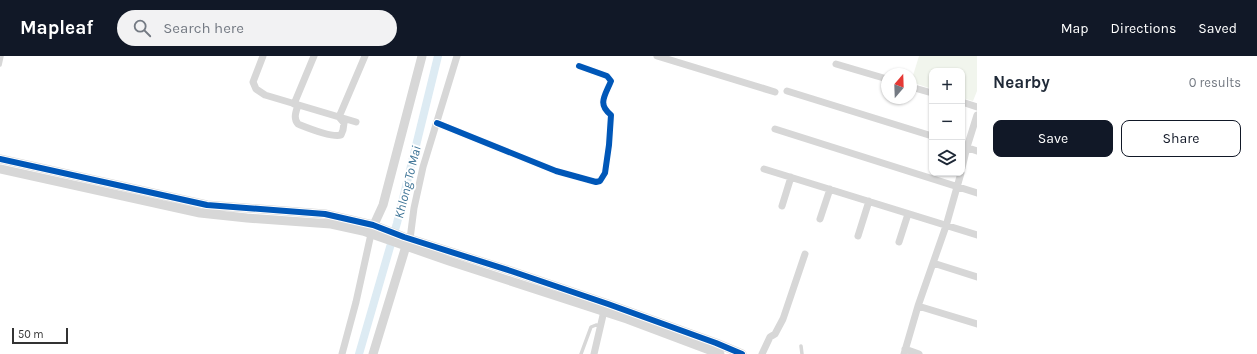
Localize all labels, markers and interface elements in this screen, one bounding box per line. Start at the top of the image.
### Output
search box [117,10,397,46]
text: Mapleaf [20,17,93,39]
icon: search [131,17,153,39]
text: Search here [163,19,244,37]
text: Map [1061,20,1089,37]
text: Directions [1111,20,1176,37]
text: Saved [1198,20,1237,37]
north arrow [881,68,917,104]
map controls [929,68,965,176]
button: + [929,68,965,104]
text: Nearby [993,72,1050,92]
text: 0 results [1189,75,1241,90]
button: − [929,104,965,140]
button: Save [993,120,1113,157]
button: Share [1121,120,1241,157]
button: layers [929,140,965,176]
water label: Khlong To Mai [391,144,424,220]
scale bar [12,326,68,345]
text: 50 m [18,328,44,341]

